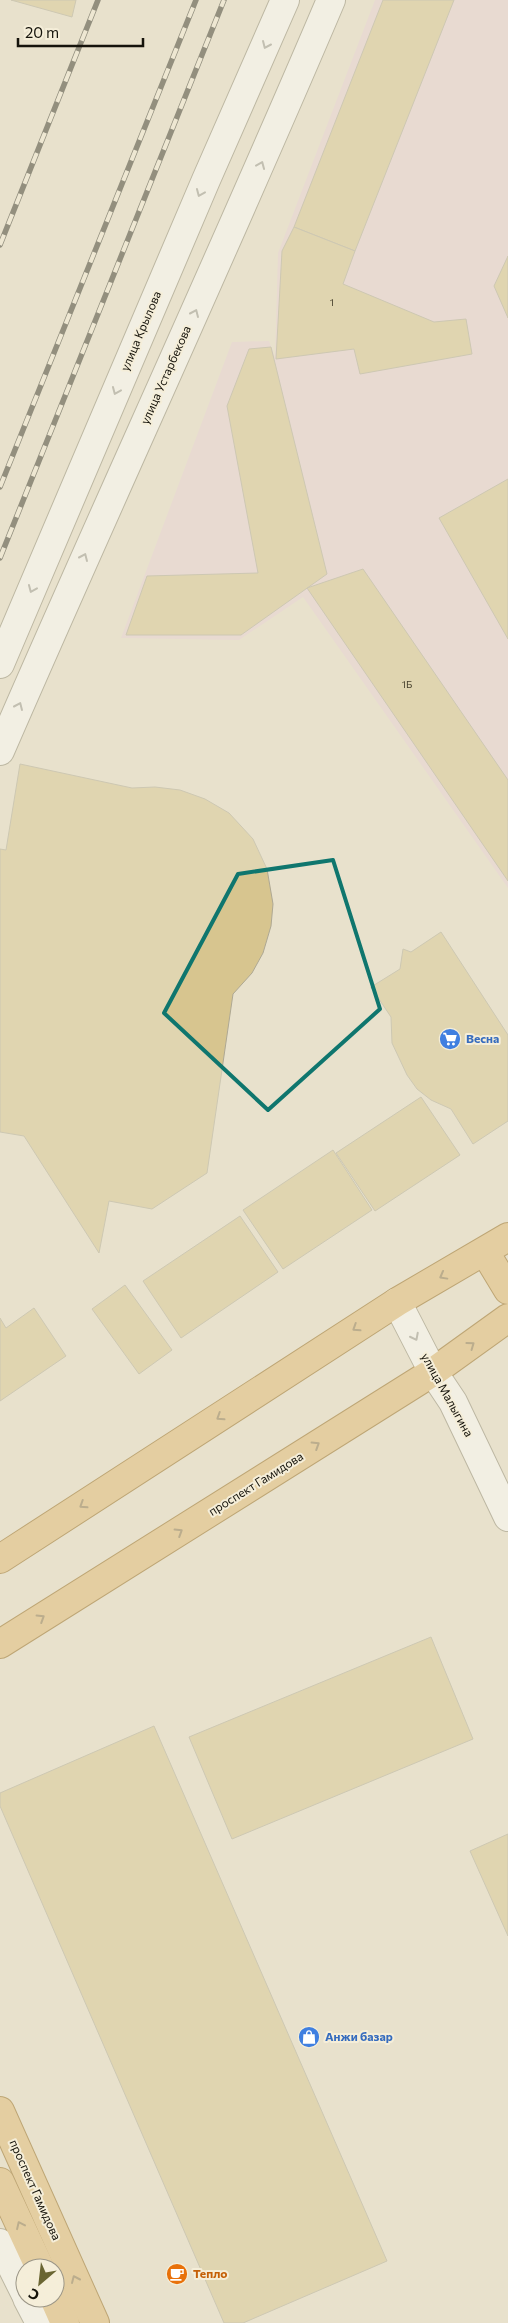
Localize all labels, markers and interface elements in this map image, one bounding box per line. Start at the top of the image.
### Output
scale bar [18,15,142,47]
text: 20 m [25,23,59,41]
one-way arrow [261,40,272,49]
one-way arrow [255,161,266,170]
one-way arrow [196,188,206,197]
street label: улица Крылова [117,288,163,373]
house number: 1 [330,296,334,308]
one-way arrow [188,309,199,318]
street label: улица Устарбекова [137,323,193,426]
one-way arrow [112,386,122,395]
one-way arrow [78,553,89,562]
one-way arrow [27,584,38,593]
house number: 1Б [402,678,412,690]
one-way arrow [13,702,24,711]
supermarket icon: Весна [438,1027,462,1051]
place label: Весна [466,1031,499,1045]
one-way arrow [439,1270,448,1280]
one-way arrow [352,1322,362,1331]
one-way arrow [409,1332,419,1341]
one-way arrow [465,1342,475,1351]
street label: улица Малыгина [419,1350,477,1439]
one-way arrow [216,1410,225,1420]
one-way arrow [311,1442,320,1452]
street label: проспект Гамидова [206,1448,305,1518]
one-way arrow [80,1499,89,1508]
one-way arrow [173,1529,182,1538]
one-way arrow [36,1615,45,1625]
shop icon: Анжи базар [297,2025,321,2049]
place label: Анжи базар [325,2029,393,2043]
street label: проспект Гамидова [7,2137,64,2242]
one-way arrow [16,2221,26,2230]
north arrow [15,2258,65,2308]
cafe icon: Тепло [165,2262,189,2286]
place label: Тепло [193,2266,227,2280]
one-way arrow [71,2275,82,2284]
text: С [25,2285,42,2305]

